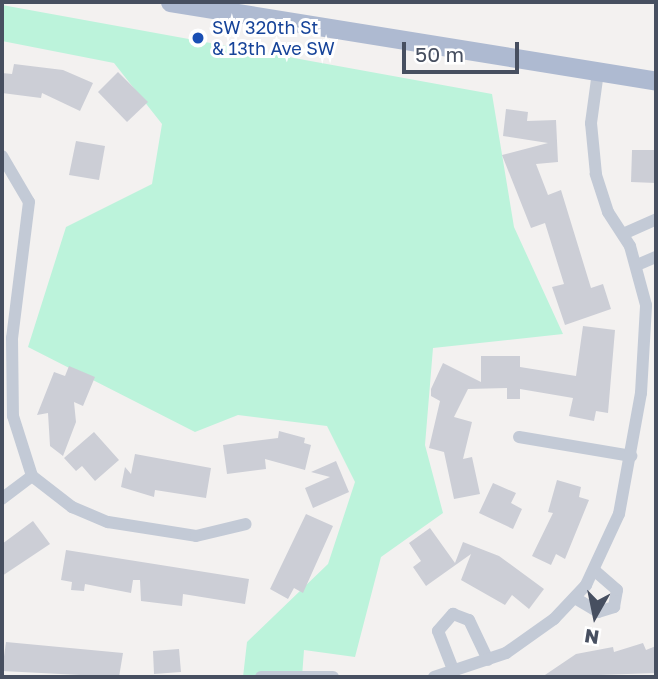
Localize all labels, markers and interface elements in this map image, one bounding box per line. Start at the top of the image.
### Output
place label: SW 320th St & 13th Ave SW [212,17,335,60]
scale bar [406,28,523,72]
marker: SW 320th St & 13th Ave SW [190,30,206,46]
text: 50 m [415,41,464,67]
north arrow [560,581,630,651]
text: N [583,625,601,650]

